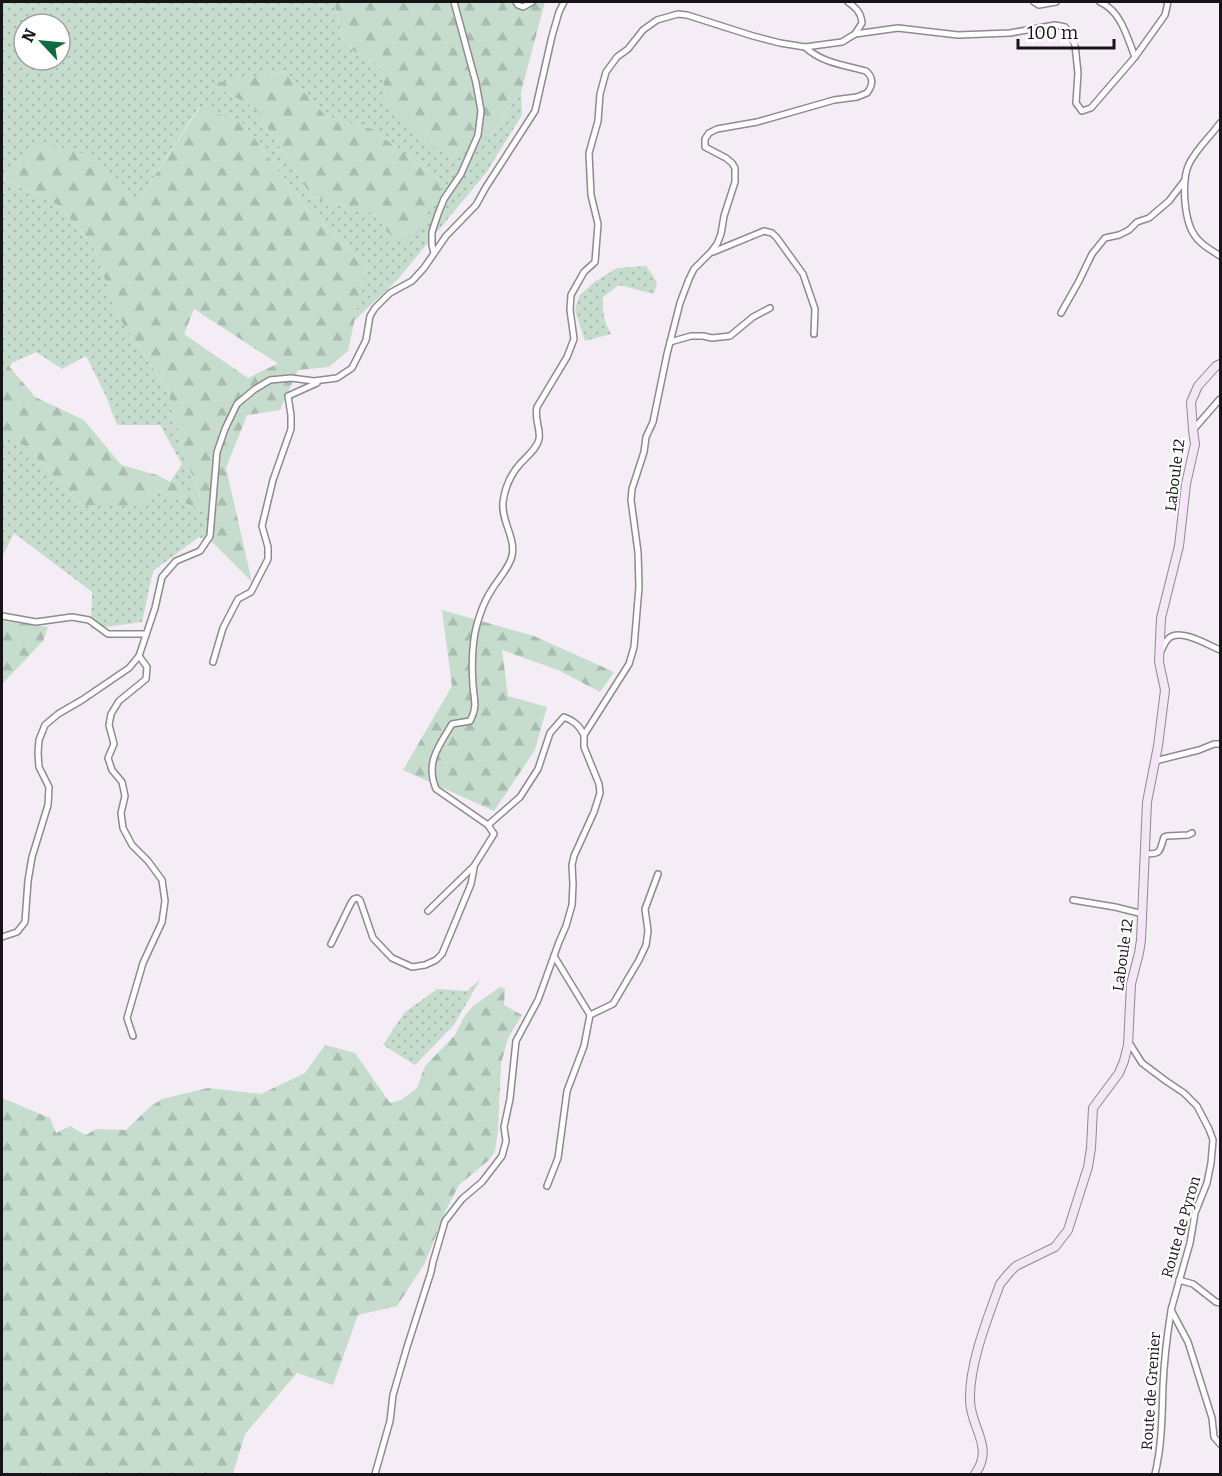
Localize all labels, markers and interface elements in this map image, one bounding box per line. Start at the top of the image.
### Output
north arrow [12,12,72,72]
scale bar [1018,12,1114,50]
text: 100 m [1027,22,1078,44]
text: N [18,26,40,45]
street label: Laboule 12 [1162,438,1188,512]
street label: Laboule 12 [1109,918,1137,992]
street label: Route de Pyron [1158,1174,1204,1280]
street label: Route de Grenier [1138,1331,1164,1451]

